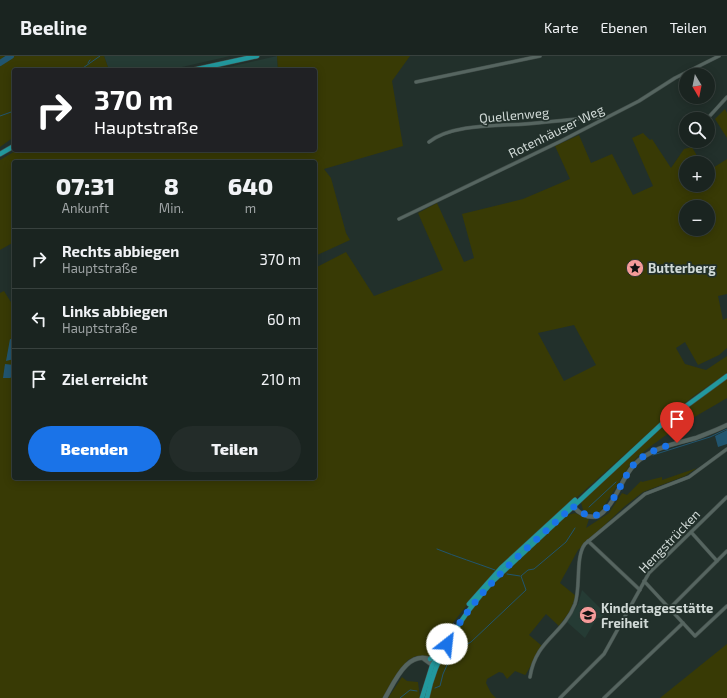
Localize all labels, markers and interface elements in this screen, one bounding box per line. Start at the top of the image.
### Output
text: Beeline [20,16,87,39]
text: Karte [544,19,579,36]
text: Ebenen [601,19,648,36]
text: Teilen [670,19,707,36]
north arrow [679,68,715,104]
map controls [679,68,715,236]
text: 370 m [94,82,173,116]
icon: right [28,84,80,136]
street label: Rotenhäuser Weg [506,101,606,161]
street label: Quellenweg [478,104,550,126]
button: search [679,112,715,148]
text: Hauptstraße [94,116,198,138]
button: + [679,156,715,192]
text: 07:31 [56,171,115,200]
text: 8 [164,171,179,200]
text: 640 [228,171,273,200]
text: Ankunft [62,200,109,216]
text: Min. [159,200,184,216]
text: m [245,200,256,216]
button: − [679,200,715,236]
text: Rechts abbiegen [62,242,179,260]
icon: right [28,248,50,270]
text: 370 m [259,250,301,268]
place icon: Butterberg [625,258,645,278]
text: Hauptstraße [62,260,137,276]
place label: Butterberg [648,260,716,276]
text: Links abbiegen [62,302,168,320]
icon: left [28,308,50,330]
text: 60 m [267,310,301,328]
text: Hauptstraße [62,320,137,336]
icon: arrive [28,368,50,390]
text: Ziel erreicht [62,370,148,388]
text: 210 m [261,370,301,388]
pin [660,402,694,443]
icon: arrive [666,408,688,430]
button: Beenden [28,426,161,472]
button: Teilen [169,426,301,472]
street label: Hengstrücken [635,506,703,576]
place label: Kindertagesstätte Freiheit [601,600,713,631]
school or university icon: Kindertagesstätte Freiheit [578,605,598,625]
position arrow [426,623,468,665]

